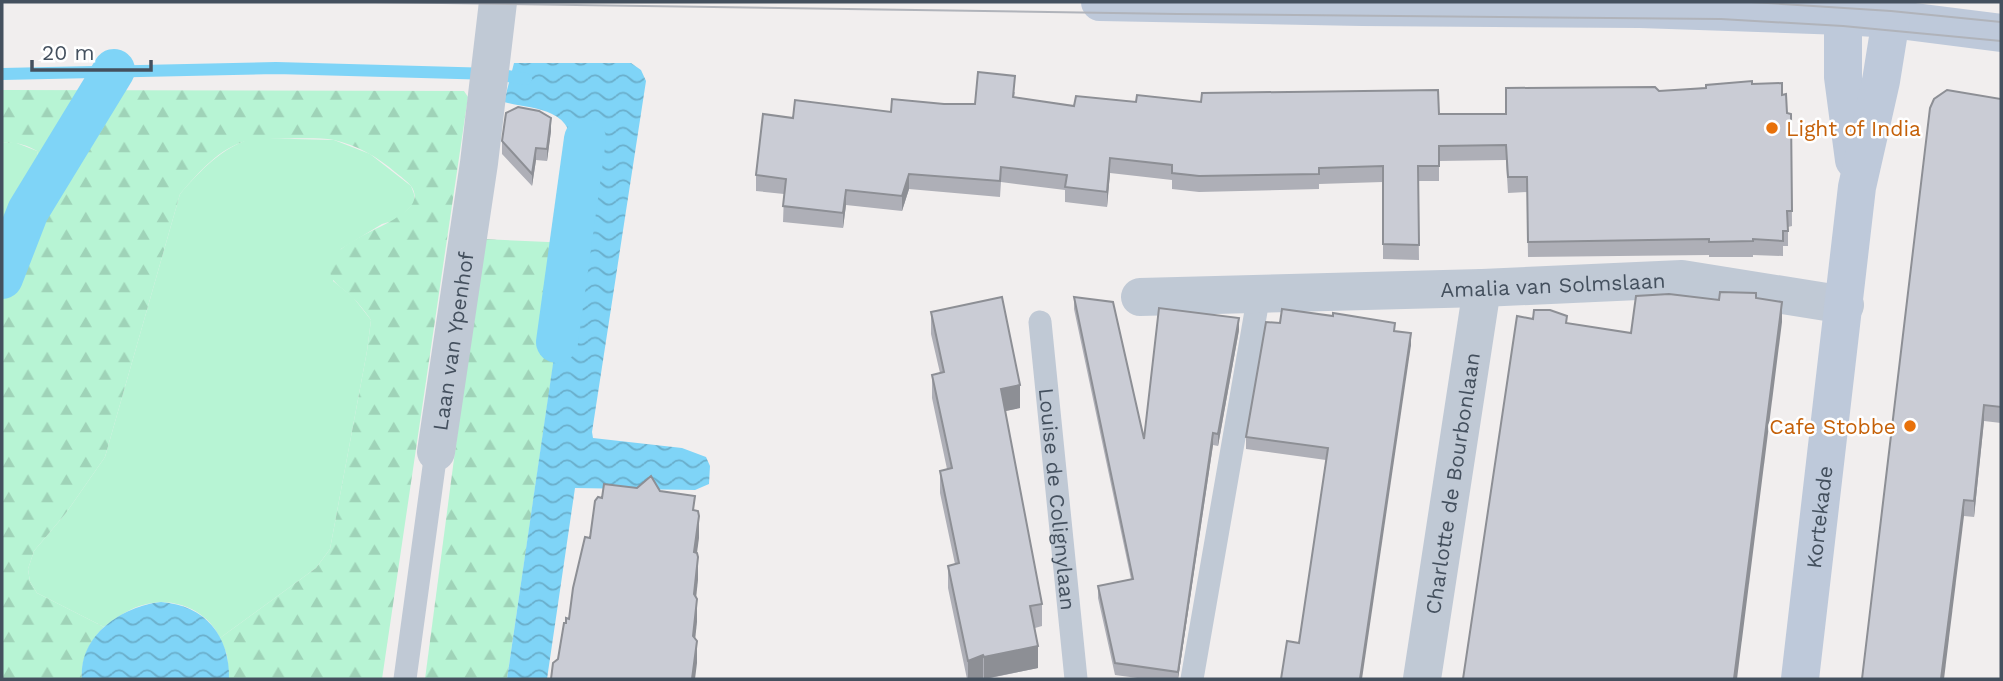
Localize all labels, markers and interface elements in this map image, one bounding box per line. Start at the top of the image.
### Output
scale bar [32,28,150,72]
text: 20 m [42,40,94,65]
place label: Light of India [1786,116,1921,141]
marker: Light of India [1764,120,1780,136]
street label: Laan van Ypenhof [427,250,478,432]
street label: Amalia van Solmslaan [1440,267,1666,302]
street label: Charlotte de Bourbonlaan [1420,351,1484,616]
street label: Louise de Colignylaan [1034,387,1081,611]
place label: Cafe Stobbe [1769,414,1896,439]
marker: Cafe Stobbe [1902,418,1918,434]
street label: Kortekade [1800,464,1837,570]

